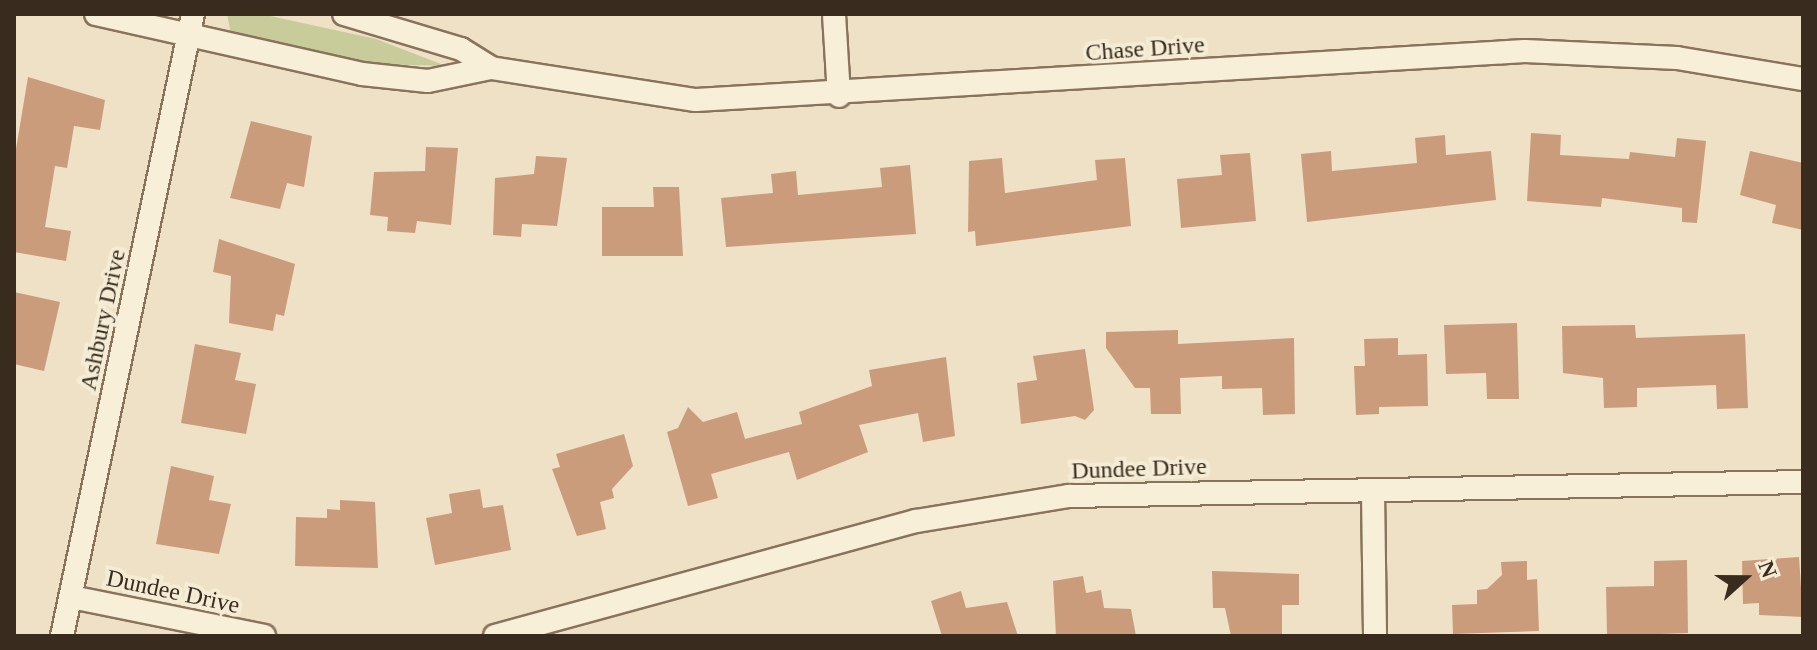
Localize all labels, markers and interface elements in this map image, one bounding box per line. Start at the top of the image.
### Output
street label: Chase Drive [1084,30,1206,68]
street label: Ashbury Drive [74,247,132,393]
street label: Dundee Drive [1071,452,1207,486]
north arrow [1705,538,1785,618]
text: N [1753,557,1782,581]
street label: Dundee Drive [104,564,242,620]

